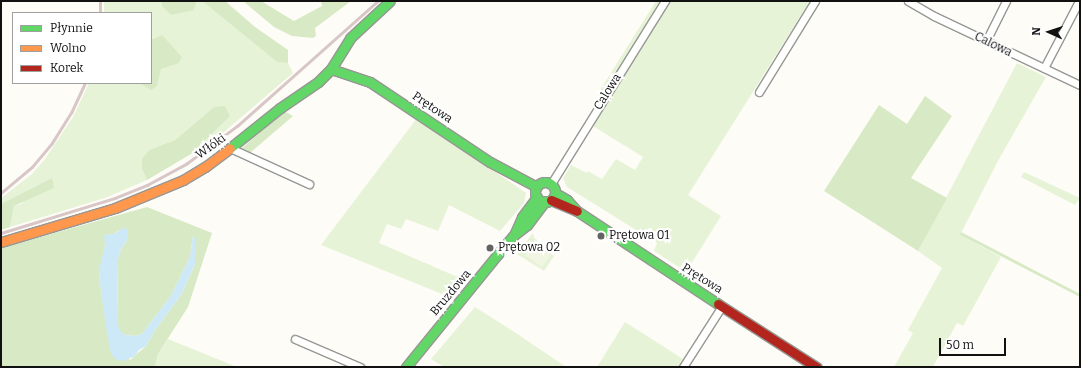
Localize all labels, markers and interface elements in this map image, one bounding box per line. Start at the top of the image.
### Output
legend [12,12,152,84]
north arrow [1029,12,1069,52]
text: Płynnie [50,21,93,35]
text: N [1030,27,1043,36]
street label: Calowa [972,30,1014,60]
text: Wolno [50,41,86,55]
text: Korek [50,61,83,75]
street label: Calowa [591,71,625,113]
street label: Prętowa [409,89,455,127]
street label: Włóki [193,131,229,163]
place label: Prętowa 01 [609,229,669,243]
marker: Prętowa 01 [596,231,606,241]
place label: Prętowa 02 [498,241,560,255]
marker: Prętowa 02 [485,243,495,253]
street label: Prętowa [679,261,725,297]
street label: Bruzdowa [428,267,474,319]
scale bar [941,330,1008,356]
text: 50 m [946,338,974,352]

